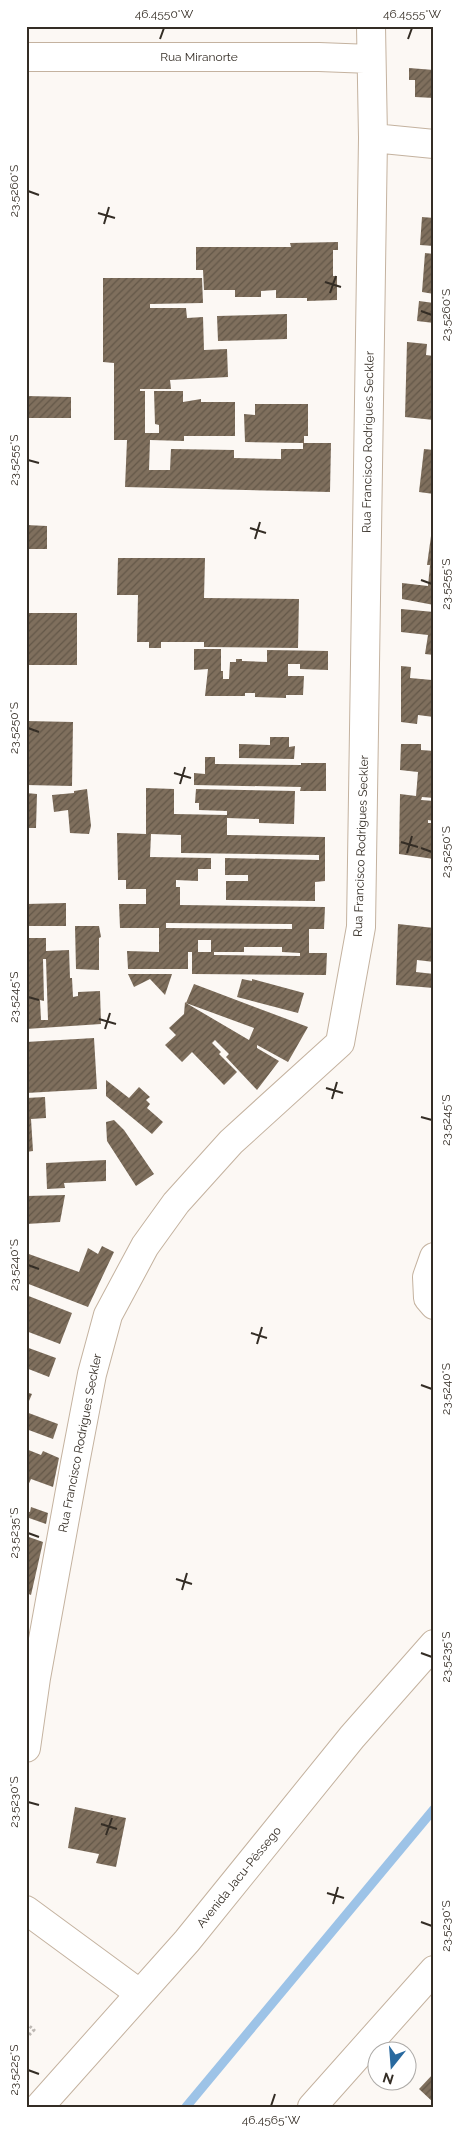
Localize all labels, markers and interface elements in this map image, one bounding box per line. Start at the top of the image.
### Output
text: 46.4550°W [135,7,194,21]
text: 46.4555°W [383,7,441,21]
street label: Rua Miranorte [160,50,238,64]
text: 23.5260°S [7,165,21,217]
text: 23.5260°S [439,289,453,341]
street label: Rua Francisco Rodrigues Seckler [359,350,377,533]
text: 23.5255°S [7,434,21,486]
text: 23.5255°S [439,558,453,610]
text: 23.5250°S [7,702,21,754]
street label: Rua Francisco Rodrigues Seckler [351,754,371,937]
text: 23.5250°S [439,826,453,878]
text: 23.5245°S [7,971,21,1023]
text: 23.5245°S [439,1094,453,1146]
text: 23.5240°S [7,1239,21,1291]
street label: Rua Francisco Rodrigues Seckler [56,1352,104,1534]
text: 23.5240°S [439,1363,453,1415]
text: 23.5235°S [7,1507,21,1559]
text: 23.5235°S [439,1631,453,1683]
text: 23.5230°S [7,1776,21,1828]
street label: Avenida Jacu-Pêssego [194,1824,284,1930]
text: 23.5230°S [439,1900,453,1952]
north arrow [368,2040,418,2090]
text: 23.5225°S [7,2045,21,2096]
text: N [381,2069,396,2088]
text: 46.4565°W [242,2113,301,2127]

